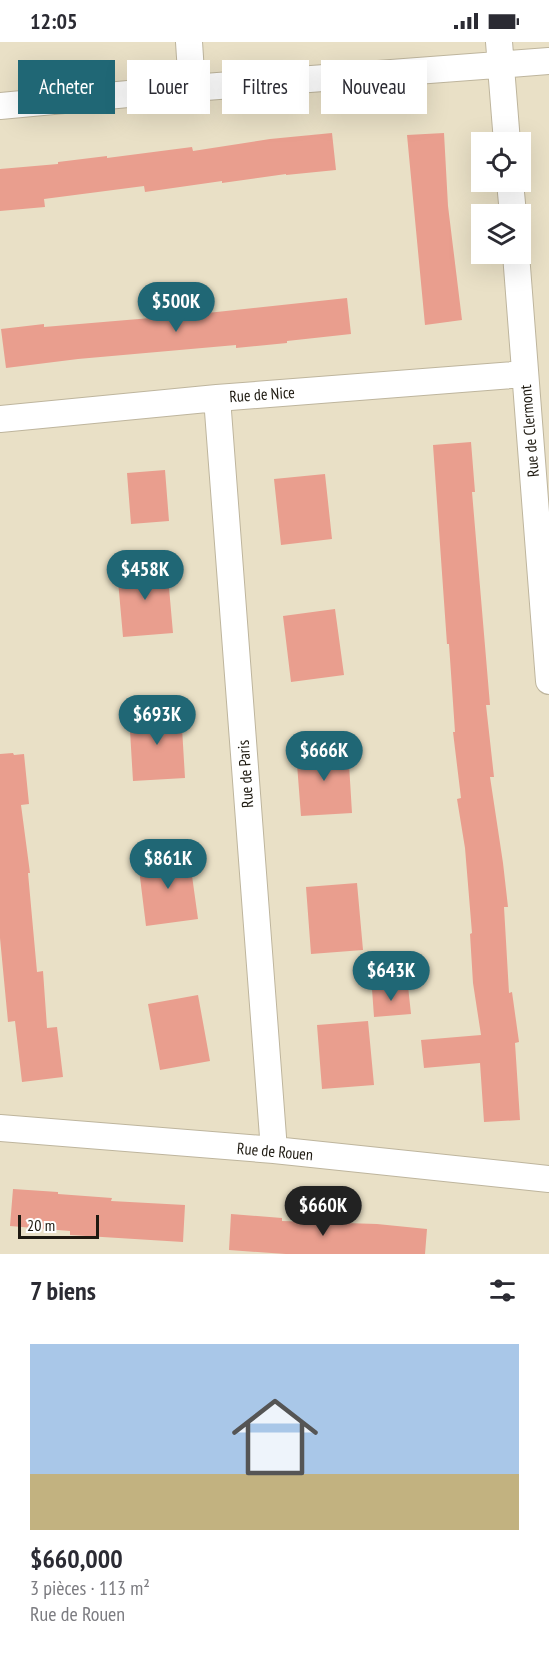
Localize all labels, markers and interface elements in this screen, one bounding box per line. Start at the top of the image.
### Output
text: 12:05 [30,7,78,35]
chip: Acheter [18,60,115,114]
chip: Louer [127,60,210,114]
chip: Filtres [222,60,309,114]
chip: Nouveau [321,60,427,114]
map controls [471,132,531,264]
button: locate [471,132,531,192]
button: layers [471,204,531,264]
pin: $500K [134,282,218,333]
text: $500K [152,288,200,314]
street label: Rue de Nice [229,382,295,406]
street label: Rue de Clermont [515,384,543,478]
pin: $458K [103,550,187,601]
text: $458K [121,556,169,582]
pin: $693K [115,695,199,746]
text: $693K [133,701,181,727]
pin: $666K [282,731,366,782]
text: $666K [300,737,348,763]
street label: Rue de Paris [233,739,257,809]
pin: $861K [126,839,210,890]
text: $861K [144,845,192,871]
pin: $643K [349,951,433,1002]
text: $643K [367,957,415,983]
street label: Rue de Rouen [236,1138,314,1164]
pin: $660K [281,1186,365,1237]
text: $660K [299,1192,347,1218]
scale bar [18,1212,99,1240]
text: 20 m [27,1215,55,1235]
text: 7 biens [30,1274,96,1307]
icon: filters [486,1274,519,1307]
icon: home [221,1383,329,1491]
text: $660,000 [30,1542,123,1575]
text: 3 pièces · 113 m² [30,1575,150,1601]
text: Rue de Rouen [30,1601,125,1627]

